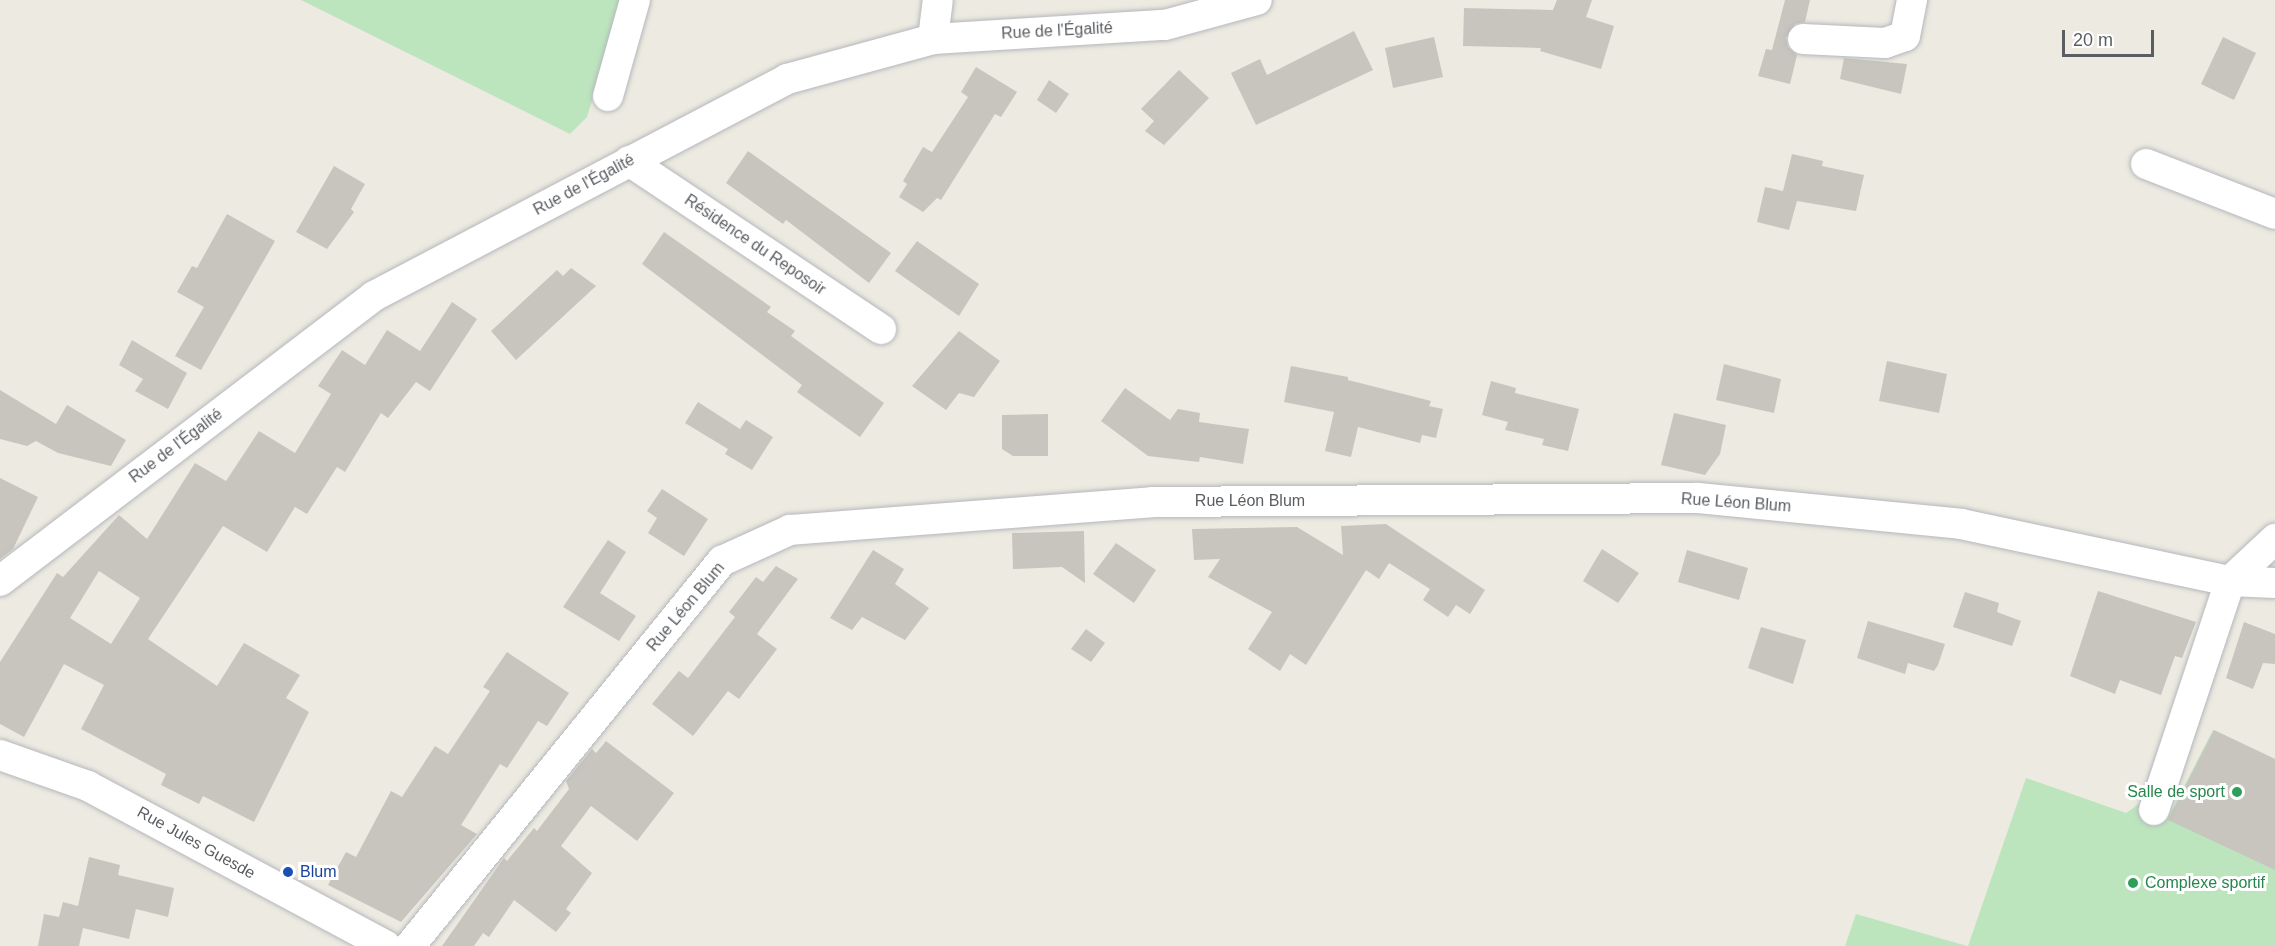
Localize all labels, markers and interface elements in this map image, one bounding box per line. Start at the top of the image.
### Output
street label: Rue de l'Égalité [1001,18,1113,44]
scale bar [2065,18,2156,56]
text: 20 m [2073,30,2113,50]
street label: Rue de l'Égalité [530,150,638,220]
street label: Résidence du Reposoir [681,191,829,299]
street label: Rue de l'Égalité [126,405,226,487]
street label: Rue Léon Blum [1680,490,1792,516]
street label: Rue Léon Blum [1195,491,1305,511]
street label: Rue Léon Blum [643,559,729,655]
place label: Salle de sport [2127,782,2225,802]
marker: Salle de sport [2230,785,2244,799]
street label: Rue Jules Guesde [134,803,258,883]
place label: Blum [300,862,336,882]
marker: Blum [281,865,295,879]
place label: Complexe sportif [2145,873,2265,893]
marker: Complexe sportif [2126,876,2140,890]

